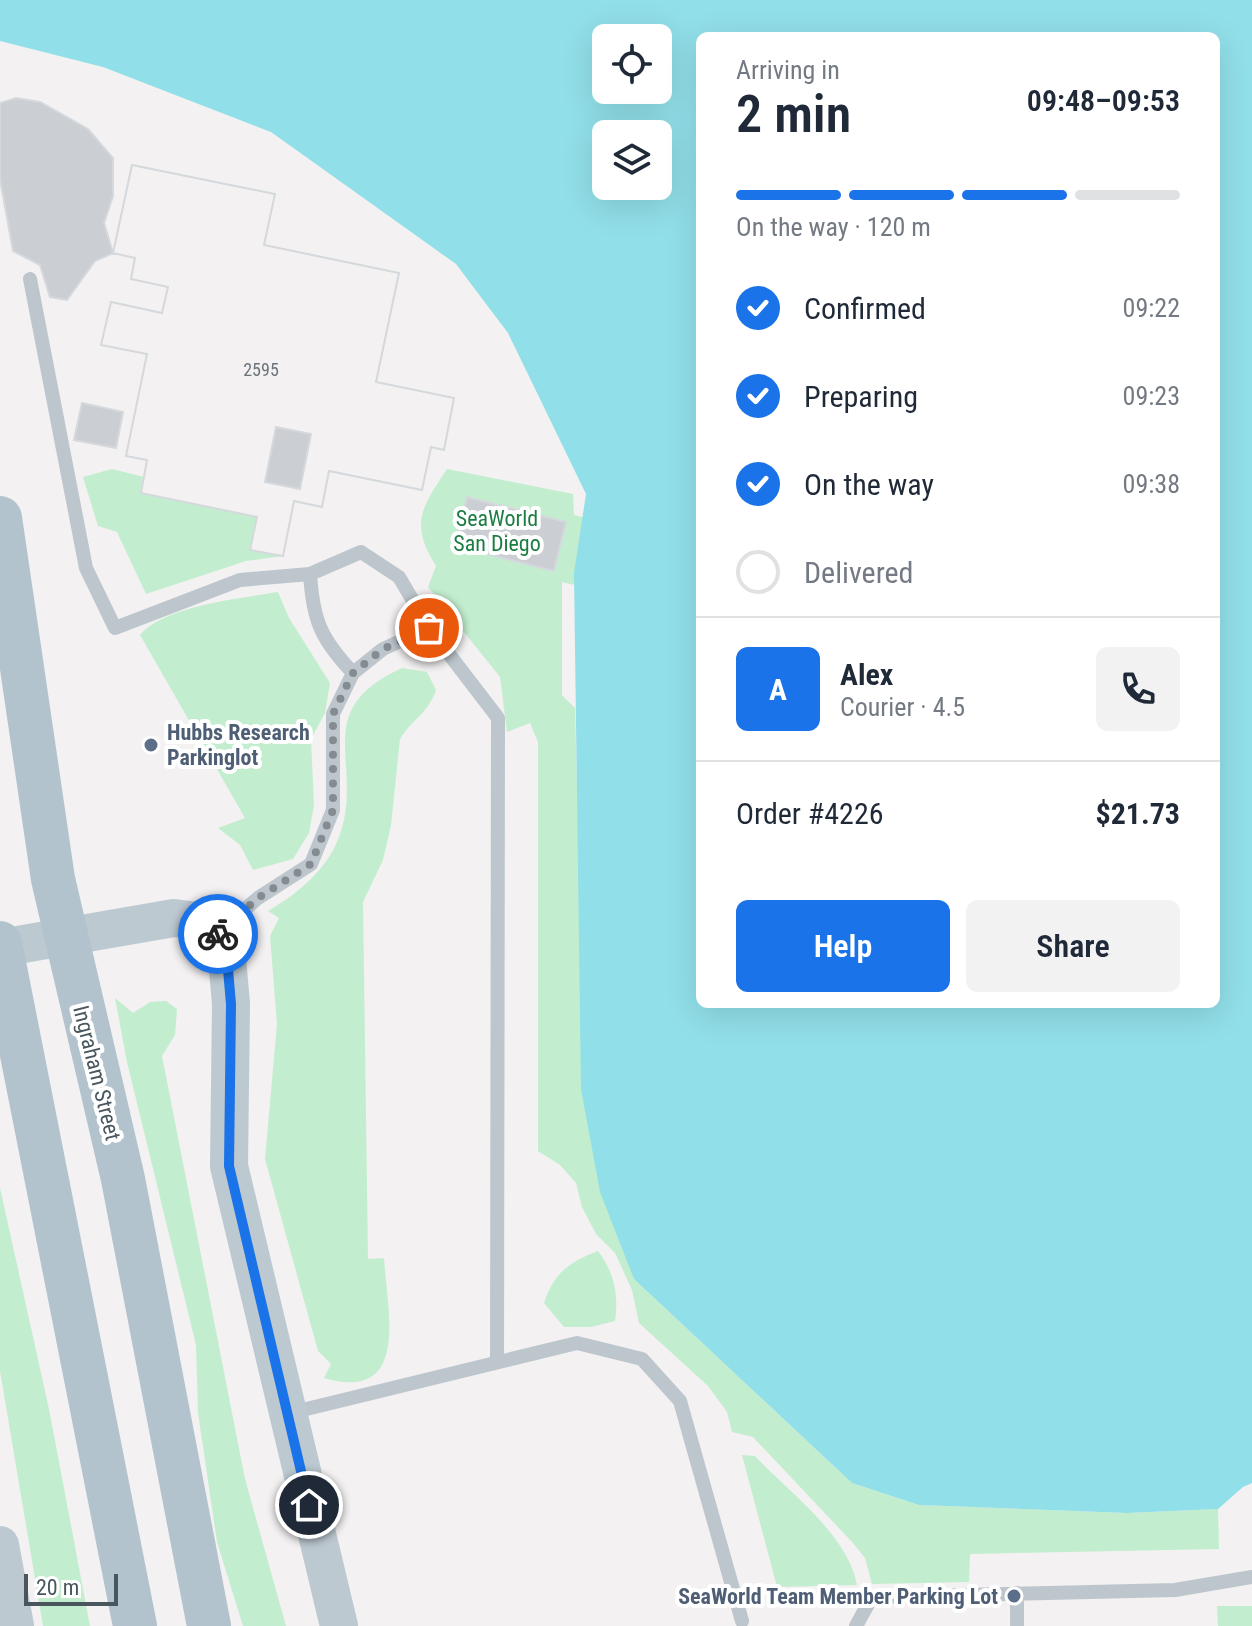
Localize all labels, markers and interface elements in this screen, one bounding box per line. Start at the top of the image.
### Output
map controls [592,24,672,200]
button: locate [592,24,672,104]
text: Arriving in [736,55,840,85]
text: 09:48–09:53 [1027,83,1180,118]
text: 2 min [736,84,851,145]
button: layers [592,120,672,200]
text: On the way · 120 m [736,212,931,242]
icon: check [736,286,780,330]
text: Confirmed [804,291,926,326]
text: 09:22 [1123,293,1180,323]
house number: 2595 [243,359,279,380]
icon: check [736,374,780,418]
text: Preparing [804,379,918,414]
text: 09:23 [1123,381,1180,411]
icon: check [736,462,780,506]
text: On the way [804,467,934,502]
text: 09:38 [1123,469,1180,499]
park label: SeaWorld San Diego [453,506,541,556]
text: Delivered [804,555,913,590]
pin [395,594,463,662]
icon: bag [407,606,451,650]
button: phone [1096,647,1180,731]
text: Alex [840,657,893,692]
text: A [769,672,787,707]
text: Courier · 4.5 [840,692,965,722]
place label: Hubbs Research Parkinglot [167,720,310,770]
marker: Hubbs Research Parkinglot [142,736,160,754]
text: Order #4226 [736,796,884,831]
text: $21.73 [1095,796,1180,831]
courier [178,894,258,974]
button: Help [736,900,950,992]
button: Share [966,900,1180,992]
icon: bike [196,912,240,956]
street label: Ingraham Street [68,1003,126,1143]
pin [275,1471,343,1539]
icon: home [287,1483,331,1527]
scale bar [24,1570,118,1606]
text: 20 m [36,1575,79,1600]
place label: SeaWorld Team Member Parking Lot [678,1584,998,1609]
marker: SeaWorld Team Member Parking Lot [1005,1587,1023,1605]

